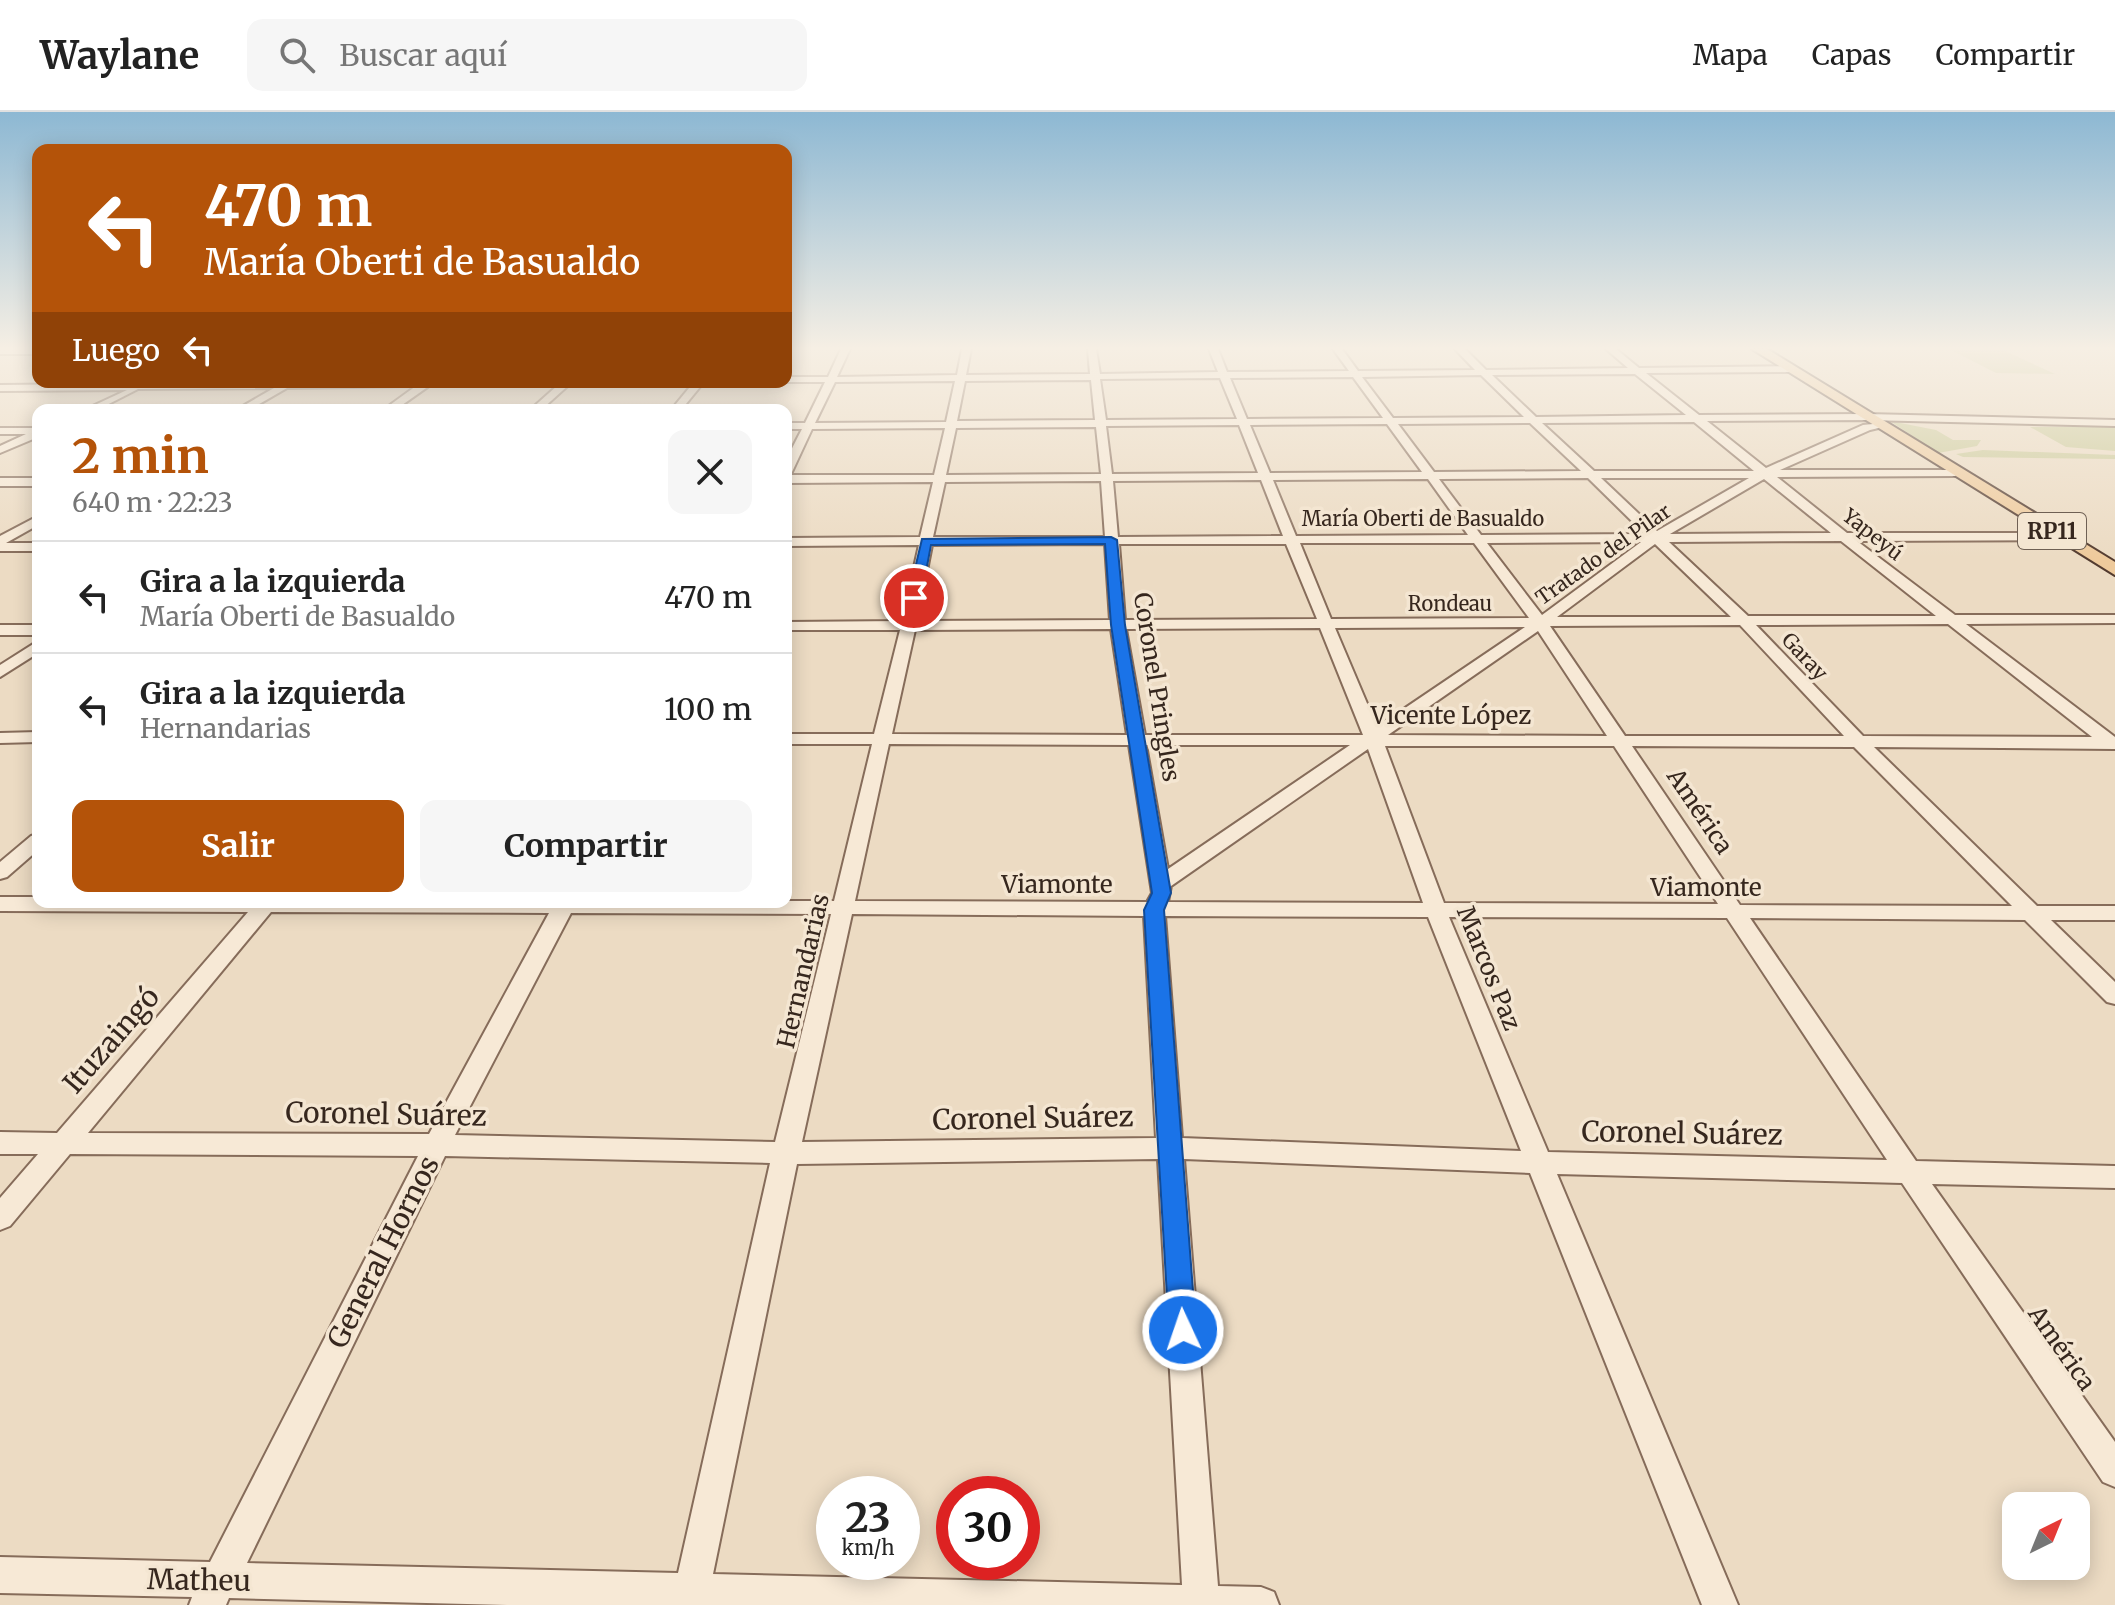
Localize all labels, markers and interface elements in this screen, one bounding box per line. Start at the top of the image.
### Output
search box [247,19,807,91]
text: Waylane [40,32,199,79]
icon: search [275,33,319,77]
text: Buscar aquí [339,36,507,74]
text: Mapa [1693,37,1768,73]
text: Capas [1812,37,1891,73]
text: Compartir [1935,37,2075,73]
text: 470 m [204,171,372,241]
icon: left [72,176,176,280]
text: María Oberti de Basualdo [204,240,640,285]
icon: left [176,328,220,372]
text: Luego [72,331,160,369]
text: 2 min [72,426,209,486]
button: close [668,430,752,514]
text: 640 m · 22:23 [72,486,233,519]
street label: Tratado del Pilar [1531,498,1675,610]
street label: Yapeyú [1837,502,1908,565]
street label: María Oberti de Basualdo [1302,506,1545,531]
road number: RP11 [2018,513,2086,549]
text: Gira a la izquierda [140,562,406,600]
pin [880,564,948,632]
icon: left [72,575,116,619]
icon: arrive [892,576,936,620]
text: 470 m [664,578,752,616]
street label: Coronel Pringles [1127,590,1187,784]
street label: Rondeau [1408,591,1492,616]
text: María Oberti de Basualdo [140,600,455,633]
street label: Garay [1777,627,1833,685]
text: Gira a la izquierda [140,674,406,712]
icon: left [72,687,116,731]
text: 100 m [664,690,752,728]
street label: Vicente López [1370,700,1531,731]
text: Hernandarias [140,712,311,745]
street label: América [1660,761,1740,860]
button: Salir [72,800,404,892]
button: Compartir [420,800,752,892]
street label: Viamonte [1000,869,1113,900]
street label: Viamonte [1649,872,1762,903]
street label: Hernandarias [770,891,836,1051]
street label: Marcos Paz [1450,901,1528,1035]
street label: Ituzaingó [55,979,167,1101]
street label: Coronel Suárez [285,1094,487,1134]
street label: Coronel Suárez [932,1098,1134,1138]
street label: Coronel Suárez [1581,1113,1783,1153]
street label: General Hornos [319,1150,447,1354]
position arrow [1141,1288,1225,1372]
street label: América [2021,1299,2103,1397]
speed limit sign: 30 [936,1476,1040,1580]
north arrow [2002,1492,2090,1580]
map controls [2002,1492,2090,1580]
text: 23 [845,1493,891,1543]
text: km/h [842,1535,894,1560]
street label: Matheu [147,1561,251,1599]

